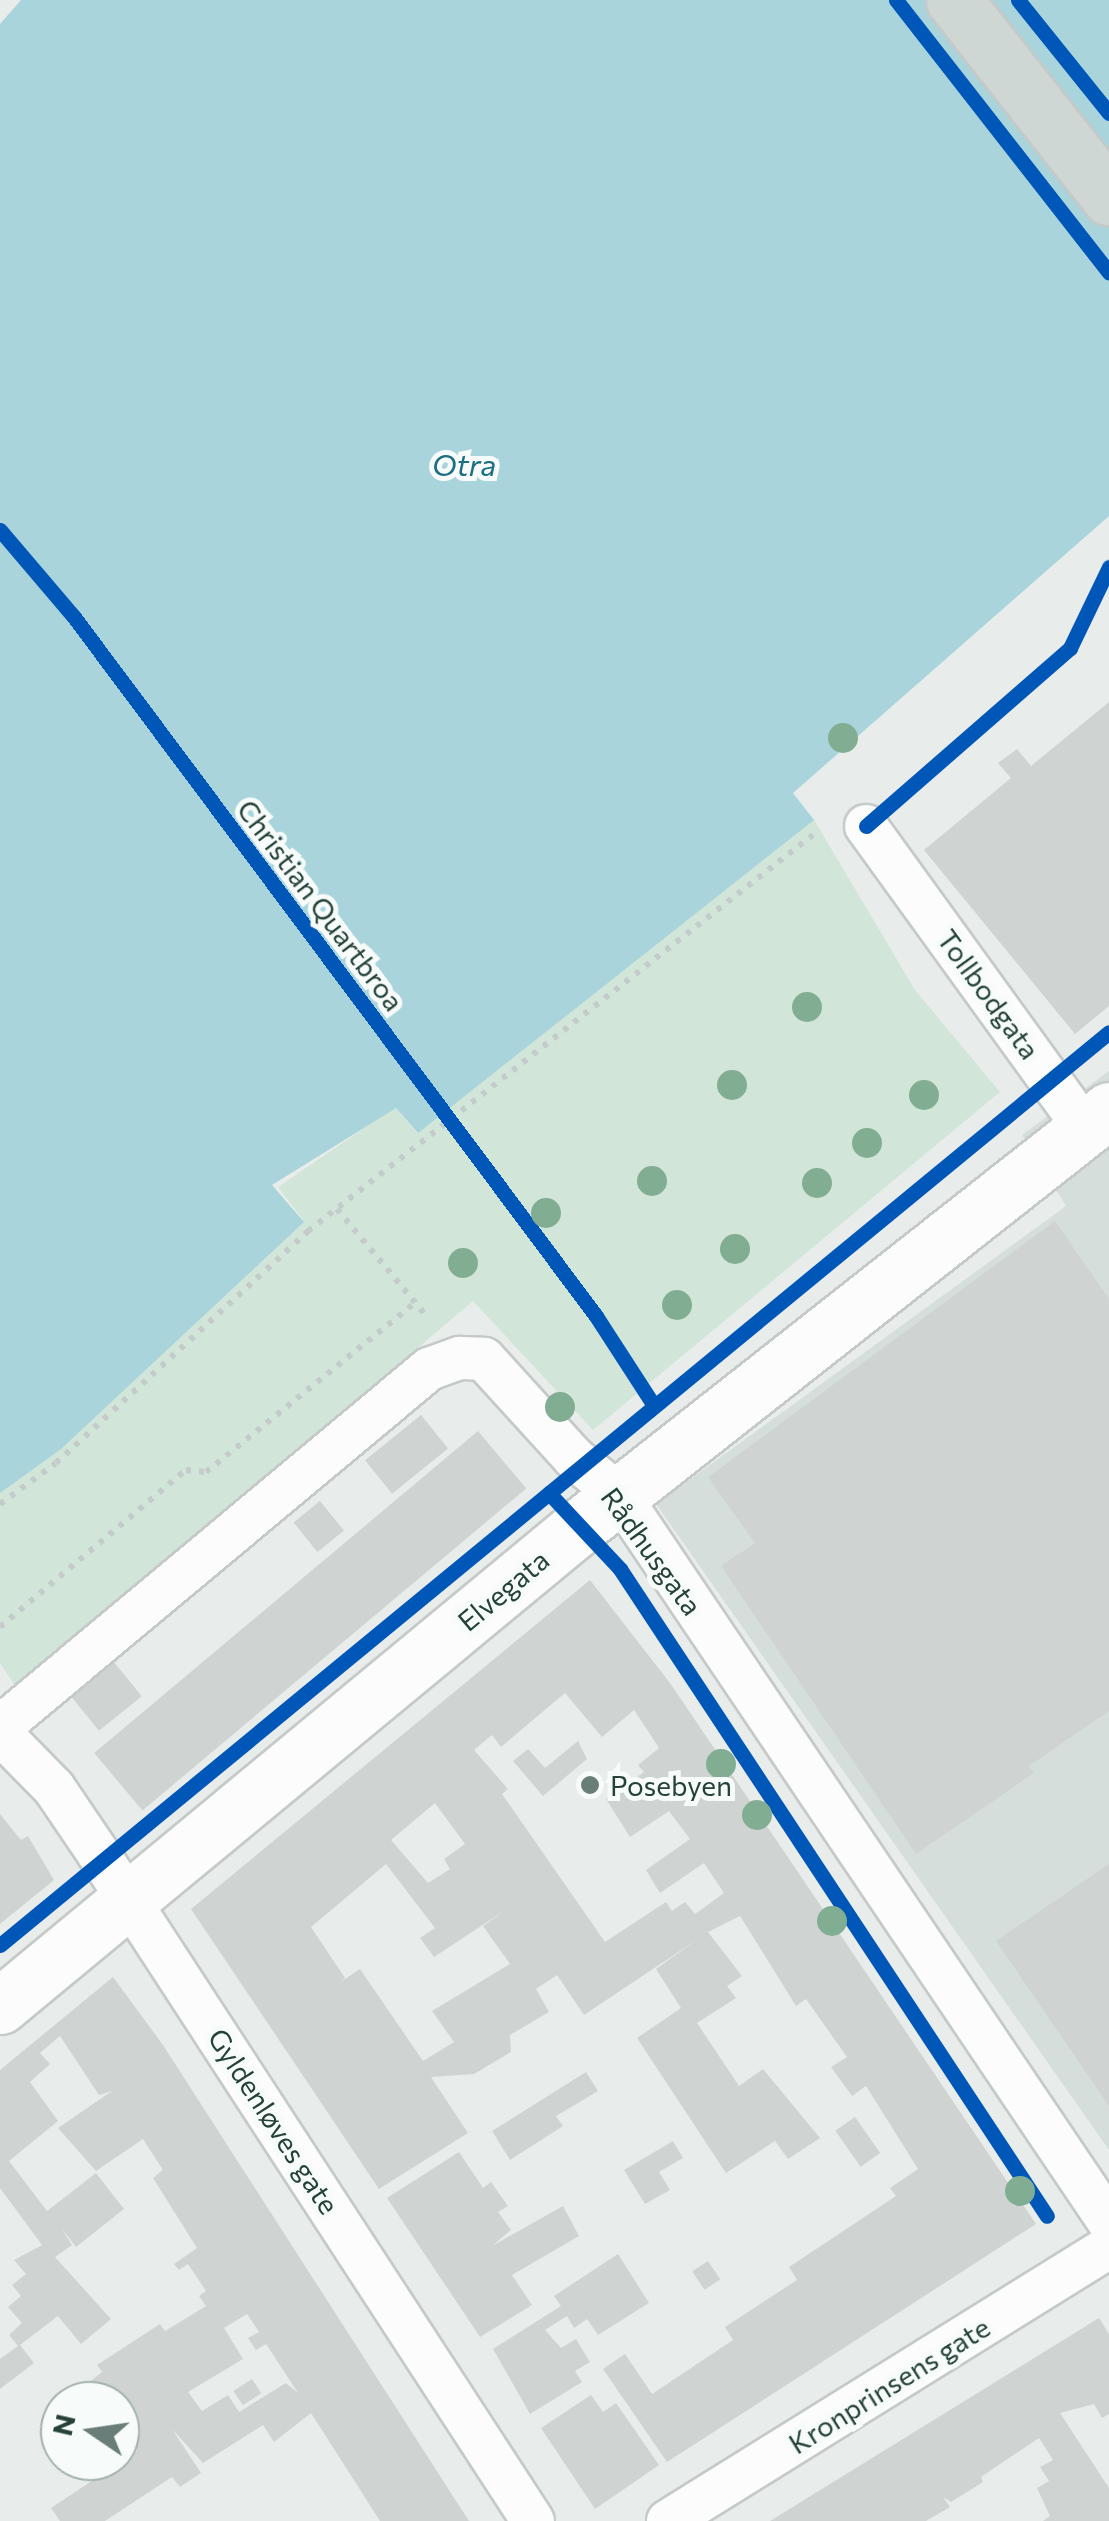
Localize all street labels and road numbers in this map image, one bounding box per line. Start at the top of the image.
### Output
street label: Christian Quartbroa [231,793,411,1017]
street label: Tollbodgata [931,923,1047,1065]
street label: Rådhusgata [594,1481,710,1621]
street label: Elvegata [451,1542,555,1638]
street label: Gyldenløves gate [202,2022,346,2220]
street label: Kronprinsens gate [782,2310,996,2460]

